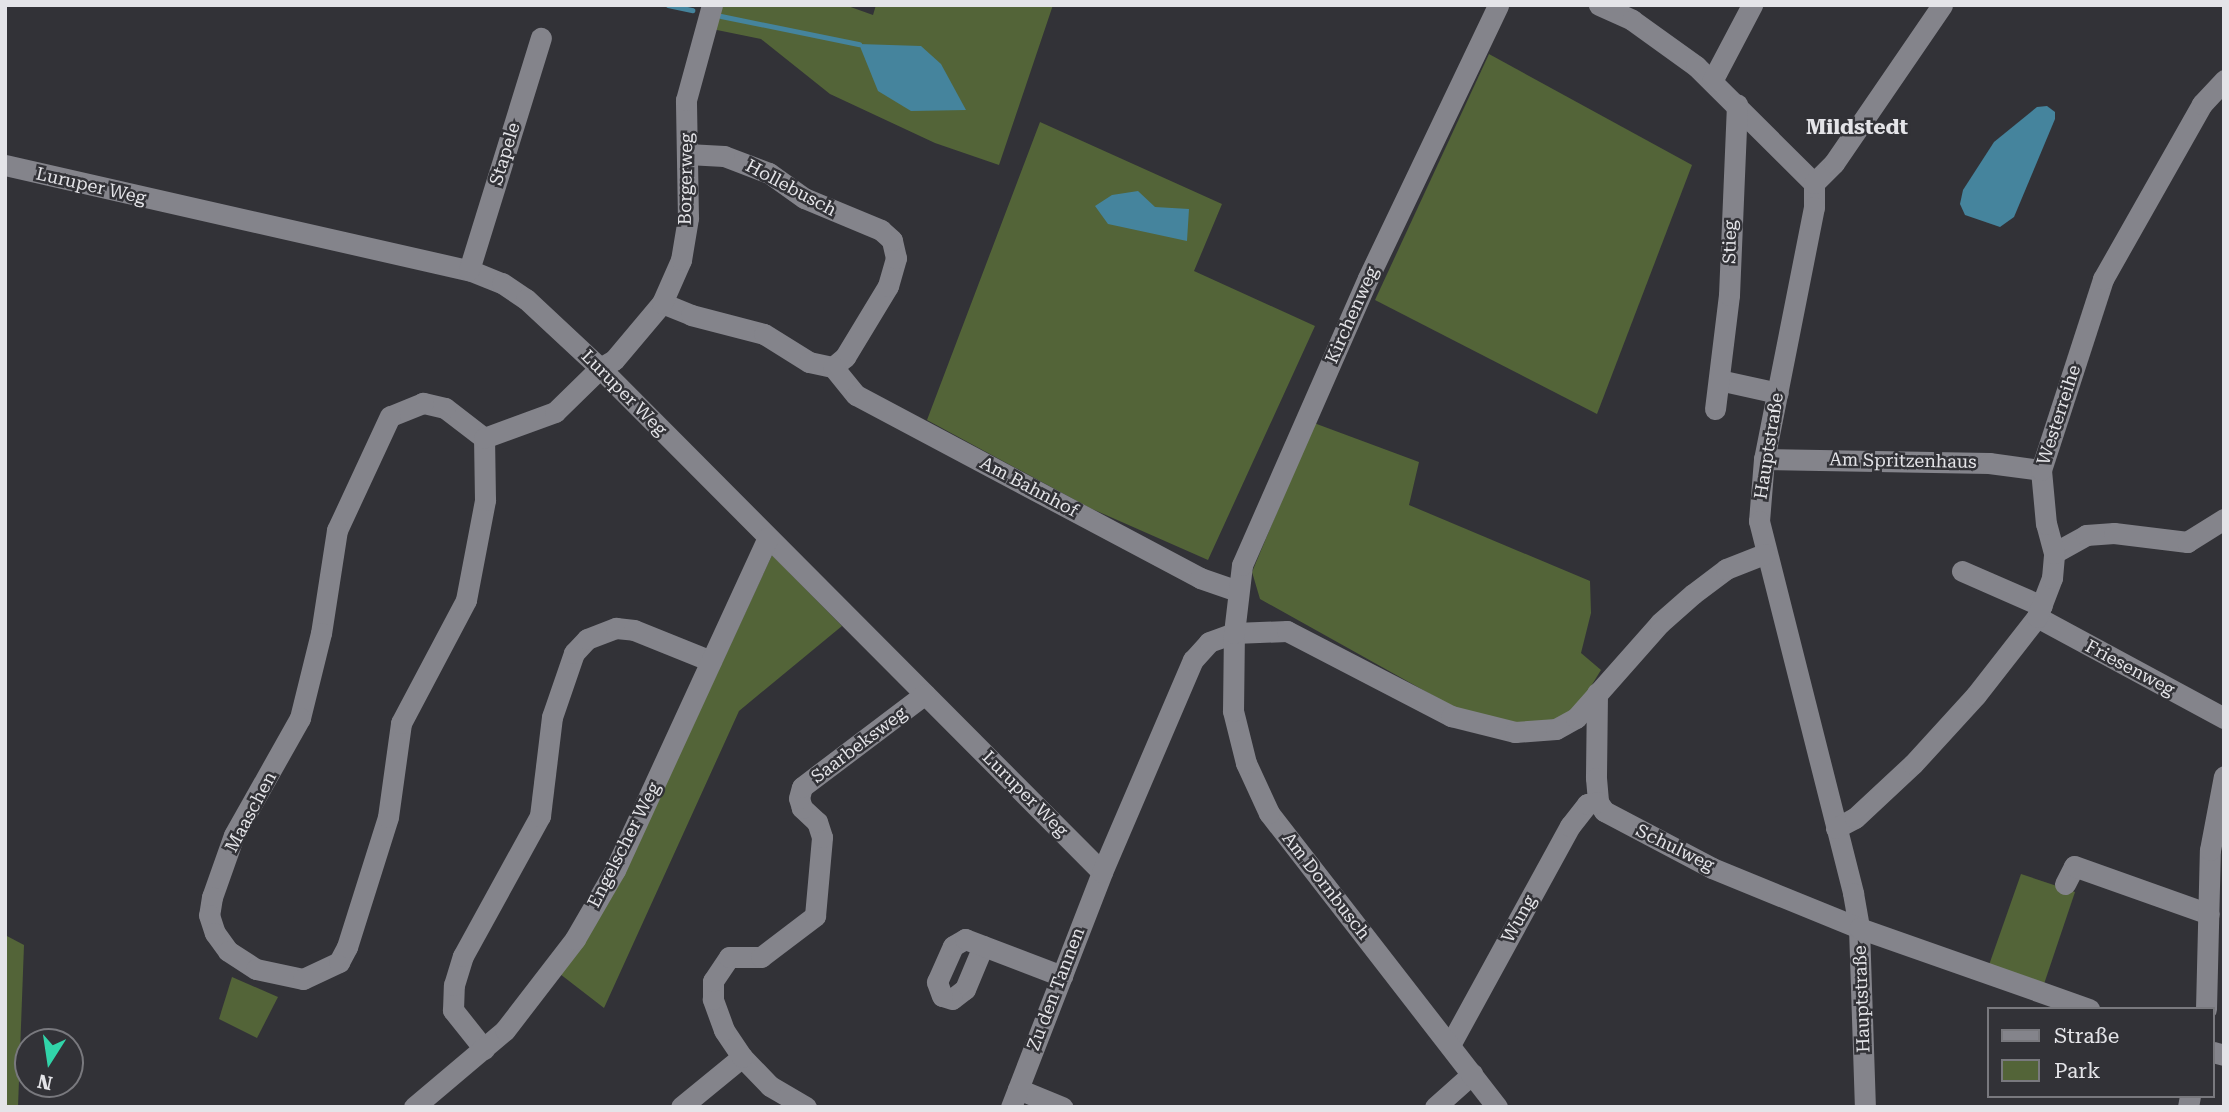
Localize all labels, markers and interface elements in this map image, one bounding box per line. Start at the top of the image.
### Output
district label: Mildstedt [1806,114,1908,140]
street label: Stapele [485,120,525,188]
street label: Borgerweg [674,133,698,225]
street label: Hollebusch [742,155,840,221]
street label: Luruper Weg [34,163,148,209]
street label: Stieg [1719,220,1741,264]
street label: Kirchenweg [1321,263,1383,367]
street label: Luruper Weg [577,346,671,440]
street label: Westerreihe [2033,362,2085,468]
street label: Hauptstraße [1750,391,1788,501]
street label: Am Spritzenhaus [1829,449,1977,473]
street label: Am Bahnhof [976,452,1082,522]
street label: Friesenweg [2082,635,2178,701]
street label: Saarbeksweg [807,702,911,788]
street label: Luruper Weg [978,747,1072,841]
street label: Maaschen [221,768,281,856]
street label: Engelscher Weg [583,779,665,911]
street label: Schulweg [1632,820,1718,876]
street label: Am Dornbusch [1277,828,1375,944]
street label: Wung [1497,891,1541,947]
street label: Zu den Tannen [1023,924,1089,1054]
street label: Hauptstraße [1849,945,1875,1053]
legend [1988,1007,2215,1098]
text: Straße [2054,1024,2119,1048]
north arrow [14,1028,84,1098]
text: Park [2054,1059,2100,1083]
text: N [35,1069,55,1095]

